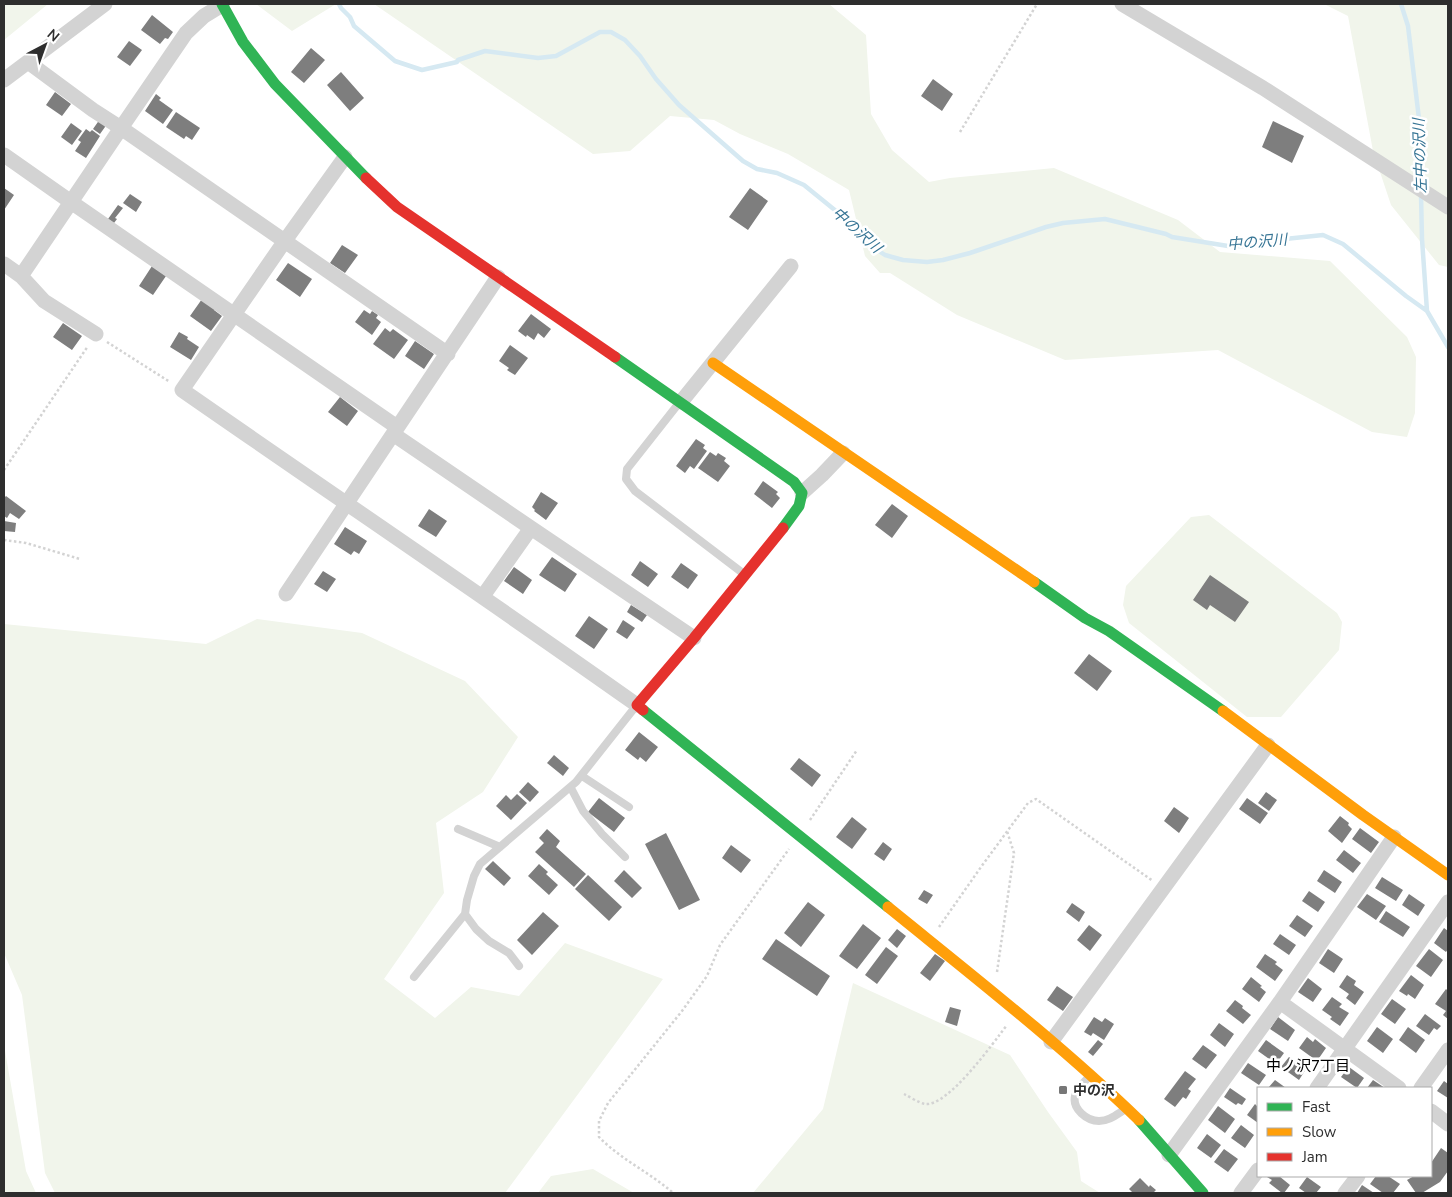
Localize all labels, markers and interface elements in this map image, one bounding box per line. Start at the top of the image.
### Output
north arrow [20,20,70,70]
text: N [43,25,63,46]
water label: 左中の沢川 [1409,116,1431,194]
water label: 中の沢川 [828,202,887,259]
water label: 中の沢川 [1226,229,1290,255]
district label: 中ノ沢7丁目 [1266,1056,1350,1076]
place label: 中の沢 [1073,1081,1115,1100]
marker: 中の沢 [1057,1084,1069,1096]
legend [1257,1087,1432,1177]
text: Fast [1302,1097,1331,1117]
text: Slow [1302,1122,1337,1142]
text: Jam [1301,1147,1328,1167]

